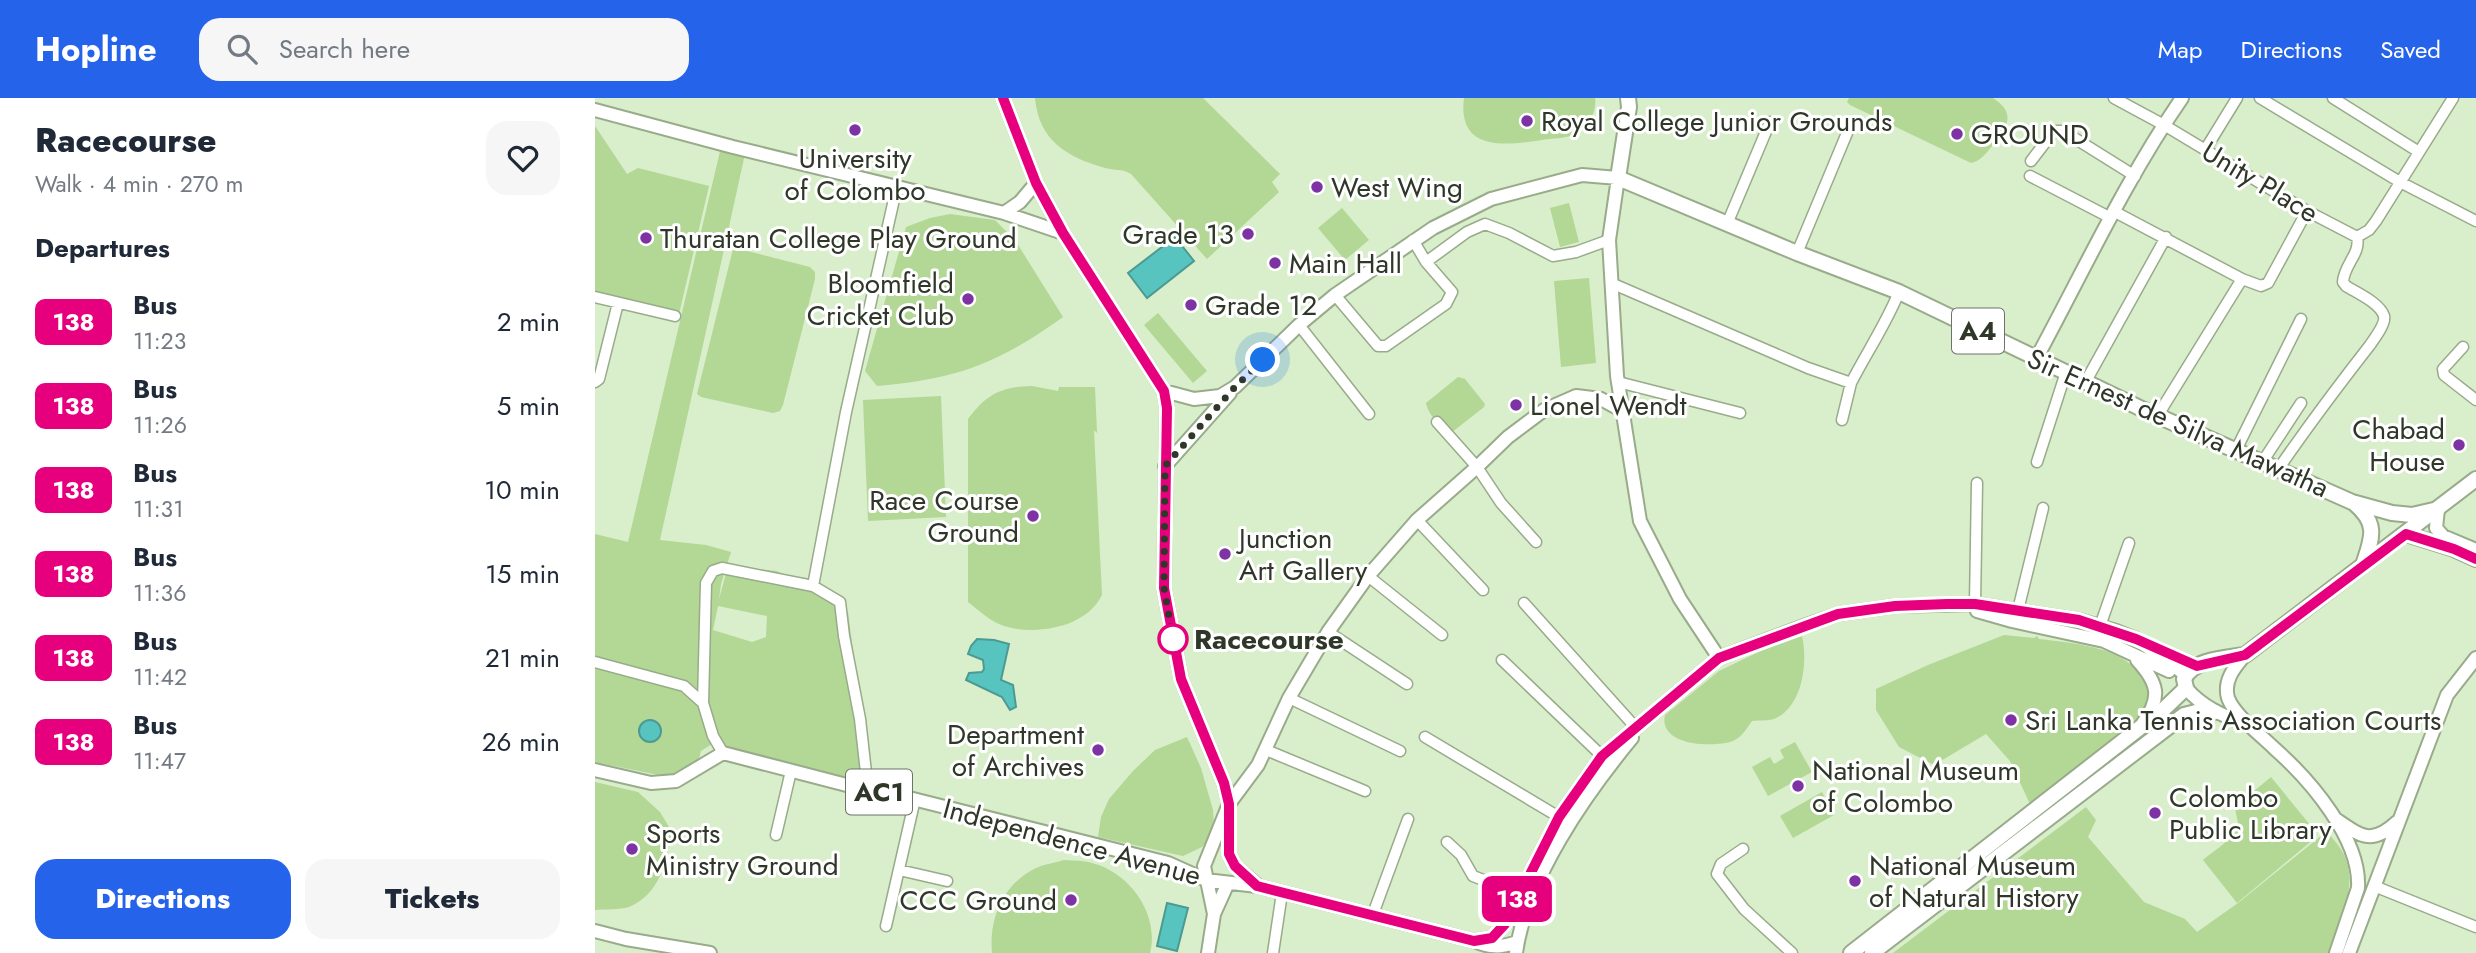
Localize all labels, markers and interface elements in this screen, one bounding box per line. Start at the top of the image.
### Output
search box [199,18,689,81]
text: Hopline [35,26,157,73]
icon: search [223,30,261,68]
text: Search here [279,30,410,68]
text: Map [2158,32,2203,67]
text: Directions [2241,32,2342,67]
text: Saved [2380,32,2441,67]
place label: Royal College Junior Grounds [1541,101,1892,142]
marker: Royal College Junior Grounds [1519,113,1535,129]
place label: GROUND [1971,114,2089,155]
text: Racecourse [35,117,217,164]
button: heart [486,121,560,195]
marker: University of Colombo [847,122,863,138]
marker: GROUND [1949,126,1965,142]
street label: Unity Place [2194,131,2326,233]
place label: University of Colombo [785,138,925,211]
text: Walk · 4 min · 270 m [35,167,243,201]
place label: West Wing [1331,167,1463,208]
marker: West Wing [1309,179,1325,195]
place label: Grade 13 [1123,214,1234,255]
place label: Thuratan College Play Ground [660,218,1017,259]
marker: Grade 13 [1240,226,1256,242]
text: Departures [35,229,170,267]
marker: Thuratan College Play Ground [638,230,654,246]
place label: Main Hall [1289,243,1402,284]
marker: Main Hall [1267,255,1283,271]
place label: Bloomfield Cricket Club [807,263,954,336]
place label: Grade 12 [1205,285,1317,326]
text: Bus [133,286,177,324]
marker: Bloomfield Cricket Club [960,291,976,307]
marker: Grade 12 [1183,297,1199,313]
text: 2 min [497,303,560,341]
text: 138 [52,304,95,339]
road number: A4 [1952,308,2004,354]
text: 11:23 [133,324,186,358]
street label: Sir Ernest de Silva Mawatha [2020,338,2336,508]
your location [1245,342,1280,377]
text: Bus [133,370,177,408]
place label: Lionel Wendt [1530,385,1687,426]
text: 5 min [497,387,560,425]
text: 138 [52,388,95,423]
marker: Lionel Wendt [1508,397,1524,413]
text: 11:26 [133,408,187,442]
place label: Chabad House [2352,409,2445,482]
marker: Chabad House [2451,437,2467,453]
text: Bus [133,454,177,492]
text: 10 min [484,471,560,509]
text: 138 [52,472,95,507]
place label: Race Course Ground [869,480,1019,553]
text: 11:31 [133,492,184,526]
marker: Race Course Ground [1025,508,1041,524]
place label: Junction Art Gallery [1235,518,1368,591]
text: Bus [133,538,177,576]
marker: Junction Art Gallery [1217,546,1233,562]
text: 15 min [485,555,560,593]
text: 138 [52,556,95,591]
text: 11:36 [133,576,186,610]
place label: Racecourse [1194,619,1344,660]
text: Bus [133,622,177,660]
marker: Racecourse [1158,624,1188,654]
text: 21 min [485,639,560,677]
text: 138 [52,640,95,675]
text: 11:42 [133,660,187,694]
place label: Sri Lanka Tennis Association Courts [2025,700,2441,741]
text: Bus [133,706,177,744]
marker: Sri Lanka Tennis Association Courts [2003,712,2019,728]
place label: Department of Archives [947,714,1084,787]
text: 26 min [482,723,560,761]
text: 138 [52,724,95,759]
marker: Department of Archives [1090,742,1106,758]
text: 11:47 [133,744,186,778]
place label: National Museum of Colombo [1812,750,2019,823]
road number: AC1 [846,770,912,814]
place label: Colombo Public Library [2169,777,2332,850]
marker: National Museum of Colombo [1790,778,1806,794]
street label: Independence Avenue [938,788,1206,896]
marker: Colombo Public Library [2147,805,2163,821]
place label: Sports Ministry Ground [646,813,839,886]
marker: Sports Ministry Ground [624,841,640,857]
place label: National Museum of Natural History [1869,845,2079,918]
button: Directions [35,859,291,939]
button: Tickets [305,859,560,939]
marker: National Museum of Natural History [1847,873,1863,889]
line badge: 138 [1477,876,1557,922]
place label: CCC Ground [900,880,1057,921]
text: 138 [1496,881,1538,916]
marker: CCC Ground [1063,892,1079,908]

